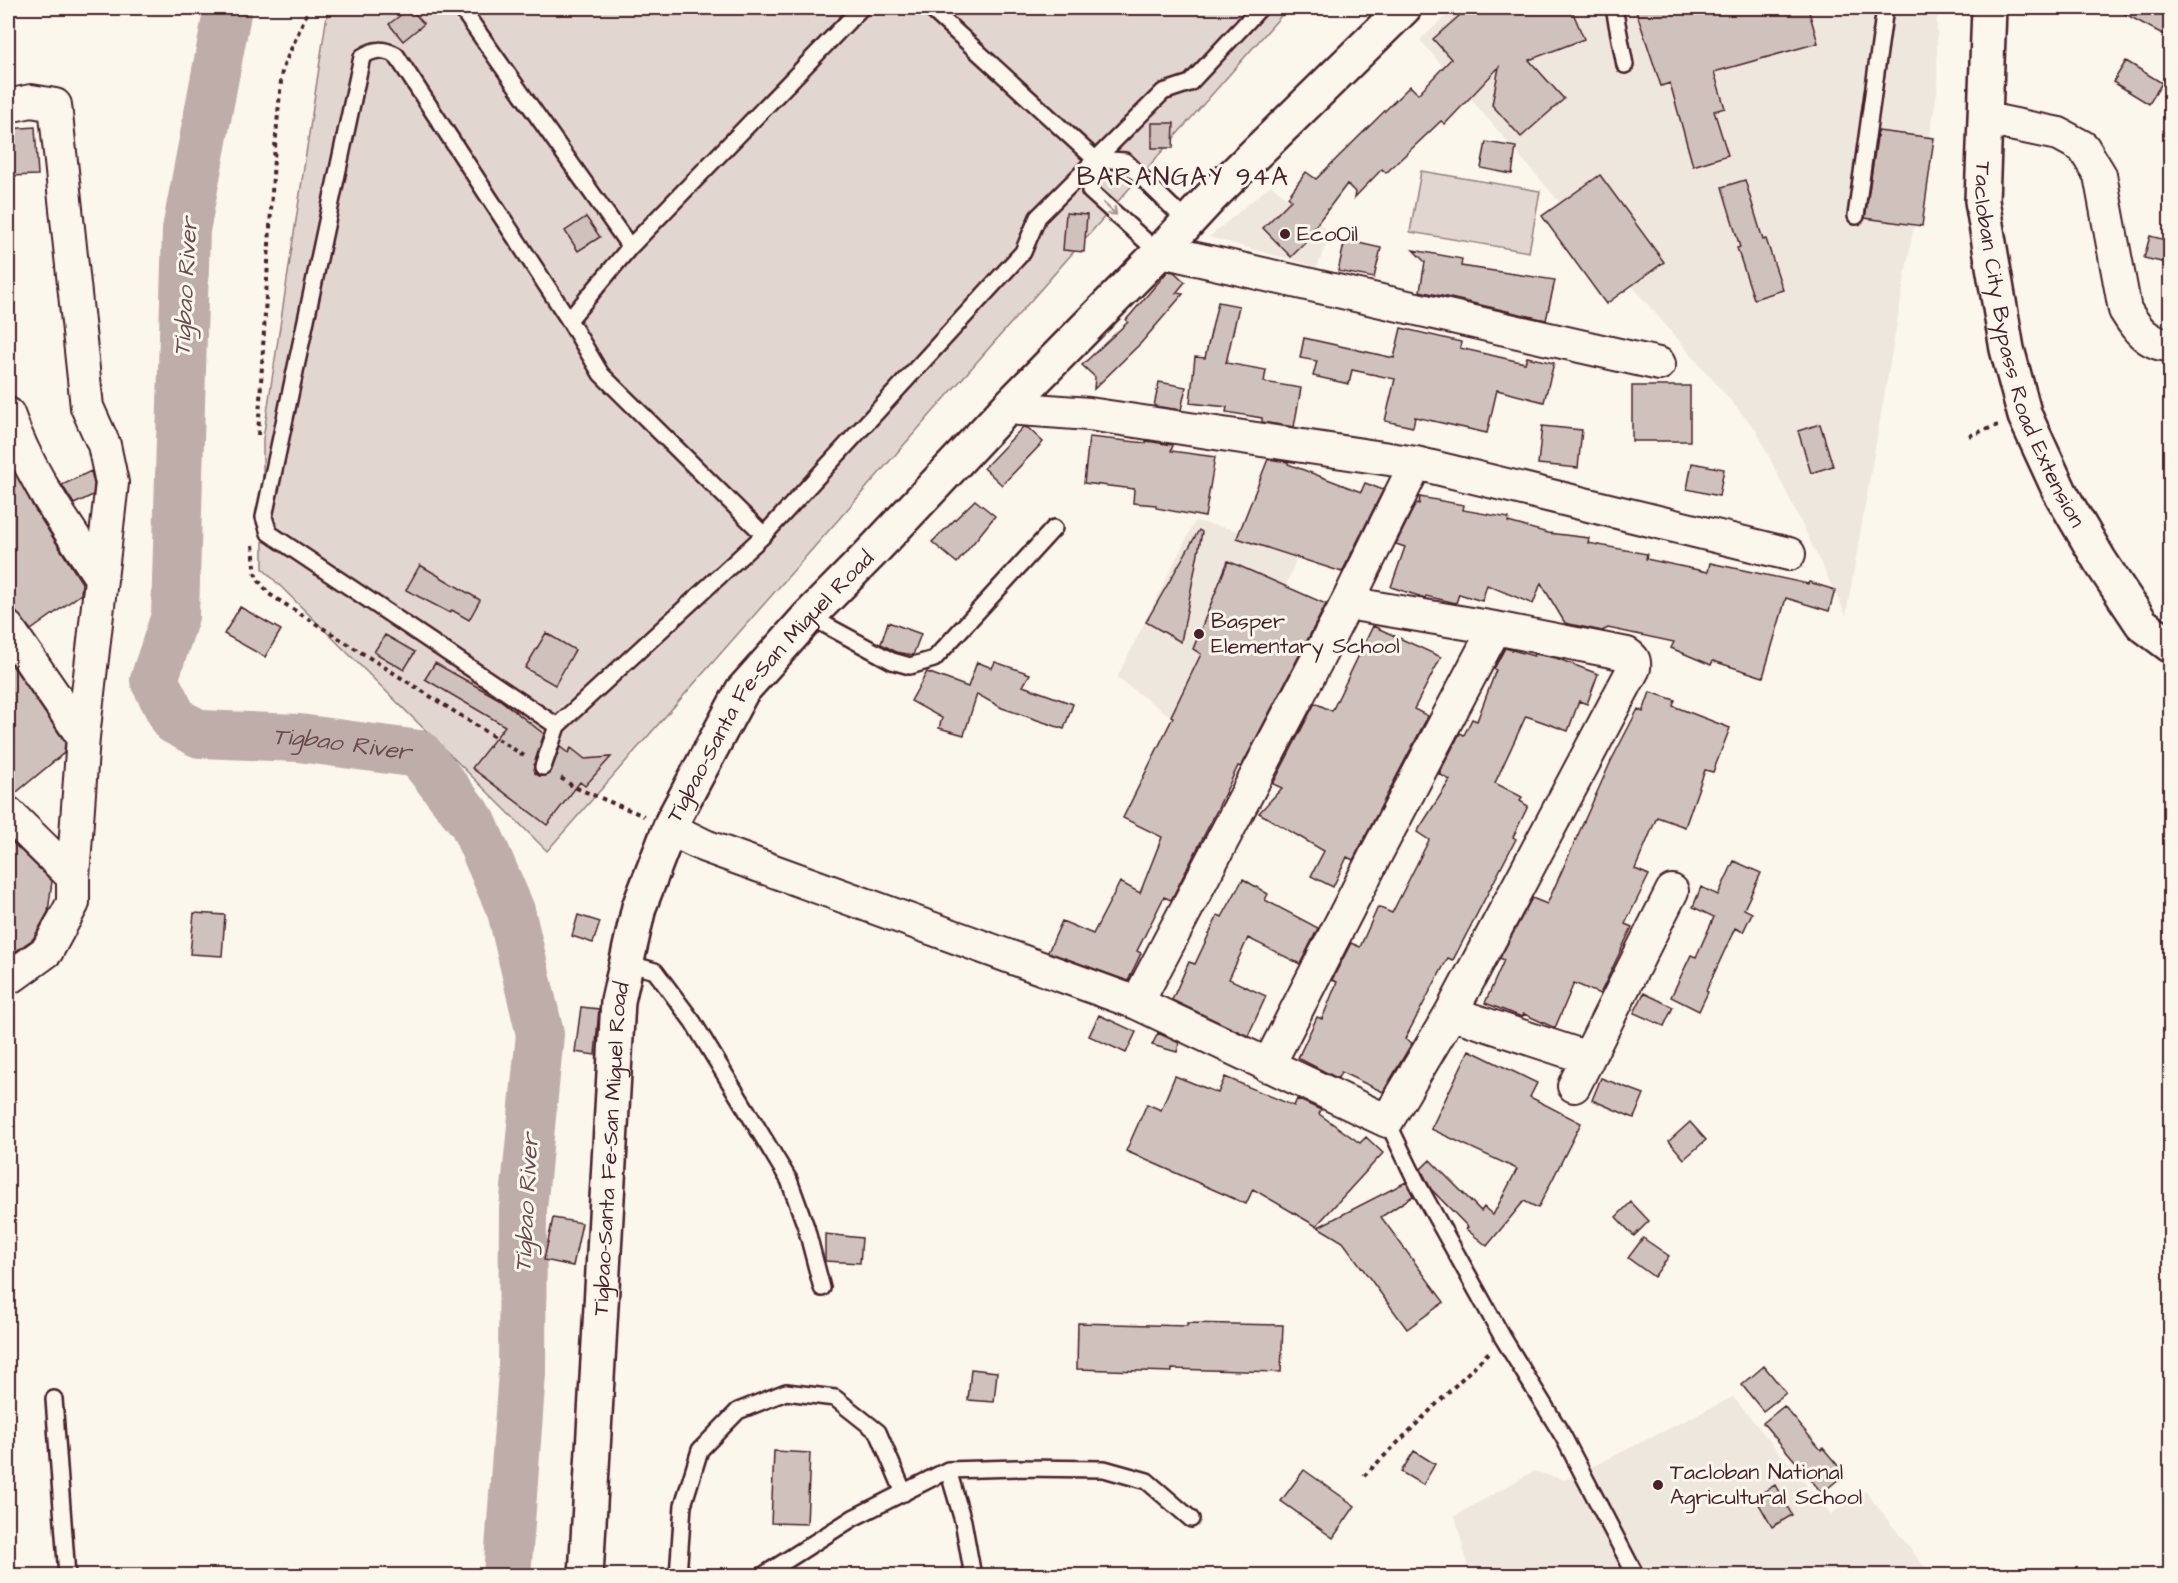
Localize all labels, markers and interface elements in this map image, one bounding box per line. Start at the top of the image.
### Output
district label: BARANGAY 94A [1077,159,1289,195]
street label: Tacloban City Bypass Road Extension [1967,161,2093,533]
one-way arrow [1102,202,1117,216]
water label: Tigbao River [165,214,208,357]
place label: EcoOil [1297,219,1358,250]
marker: EcoOil [1278,227,1292,241]
street label: Tigbao-Santa Fe-San Miguel Road [659,543,881,828]
place label: Basper Elementary School [1211,606,1400,663]
marker: Basper Elementary School [1192,627,1206,641]
water label: Tigbao River [272,720,416,770]
street label: Tigbao-Santa Fe-San Miguel Road [585,979,637,1316]
water label: Tigbao River [506,1130,549,1273]
place label: Tacloban National Agricultural School [1670,1457,1862,1514]
marker: Tacloban National Agricultural School [1651,1478,1665,1492]

